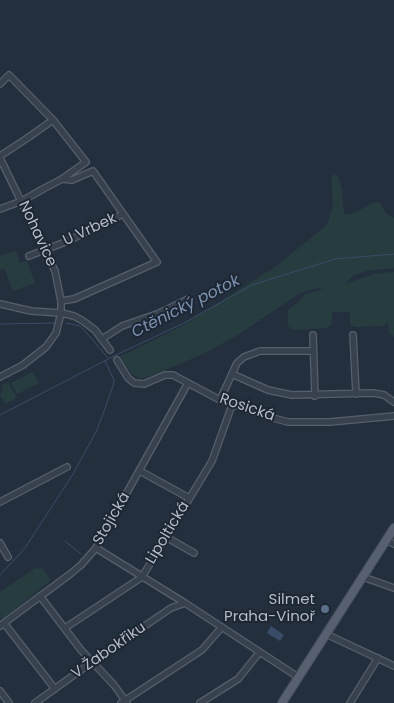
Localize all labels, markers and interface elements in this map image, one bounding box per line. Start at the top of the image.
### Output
street label: Nohavice [14,198,60,270]
street label: U Vrbek [60,210,120,250]
water label: Ctěnický potok [128,271,244,343]
street label: Rosická [217,390,277,426]
street label: Stojická [90,489,134,549]
street label: Lipoltická [142,498,194,568]
place label: Silmet Praha-Vinoř [224,591,315,626]
marker: Silmet Praha-Vinoř [319,603,331,615]
street label: V Žabokřiku [68,619,150,683]

